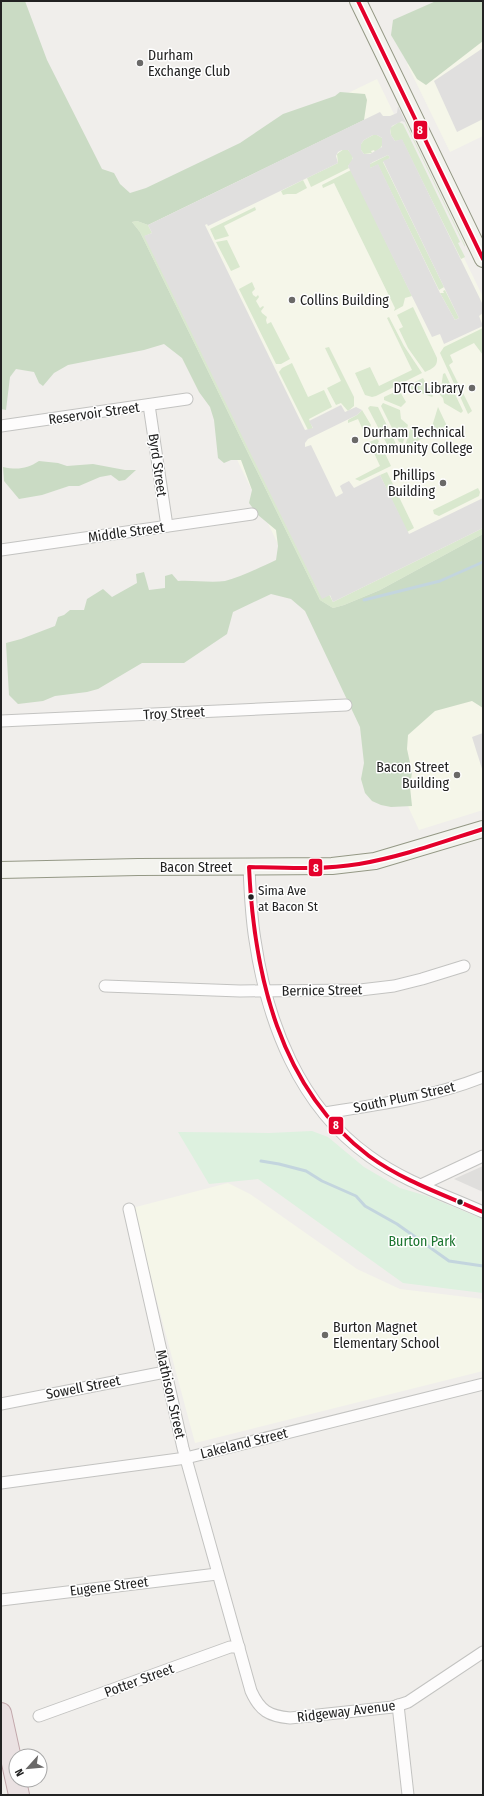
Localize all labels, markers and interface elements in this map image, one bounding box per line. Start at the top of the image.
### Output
place label: Durham Exchange Club [148,47,230,80]
marker: Durham Exchange Club [135,58,145,68]
line badge: 8 [413,120,428,140]
text: 8 [417,124,423,137]
place label: Collins Building [300,292,389,309]
marker: Collins Building [287,295,297,305]
place label: DTCC Library [394,380,465,397]
marker: DTCC Library [467,383,477,393]
street label: Reservoir Street [47,399,141,428]
place label: Durham Technical Community College [363,424,473,457]
street label: Byrd Street [145,432,170,498]
marker: Durham Technical Community College [350,435,360,445]
place label: Phillips Building [388,467,435,500]
marker: Phillips Building [438,478,448,488]
street label: Middle Street [87,519,166,546]
street label: Troy Street [143,703,206,724]
place label: Bacon Street Building [376,759,449,792]
marker: Bacon Street Building [452,770,462,780]
line badge: 8 [308,858,323,877]
street label: Bacon Street [160,859,233,876]
text: 8 [313,862,319,875]
place label: Sima Ave at Bacon St [258,883,319,914]
marker: Sima Ave at Bacon St [246,892,256,902]
street label: Bernice Street [281,981,363,1000]
street label: South Plum Street [352,1078,457,1117]
line badge: 8 [328,1116,344,1135]
text: 8 [333,1119,339,1132]
unlabelled marker [455,1197,465,1207]
park label: Burton Park [388,1233,456,1250]
place label: Burton Magnet Elementary School [333,1319,440,1352]
marker: Burton Magnet Elementary School [320,1330,330,1340]
street label: Mathison Street [152,1348,189,1441]
street label: Sowell Street [44,1372,122,1403]
street label: Lakeland Street [199,1424,290,1463]
street label: Eugene Street [69,1573,150,1600]
street label: Potter Street [102,1660,177,1701]
street label: Ridgeway Avenue [296,1697,396,1726]
north arrow [8,1748,48,1788]
text: N [12,1766,27,1778]

